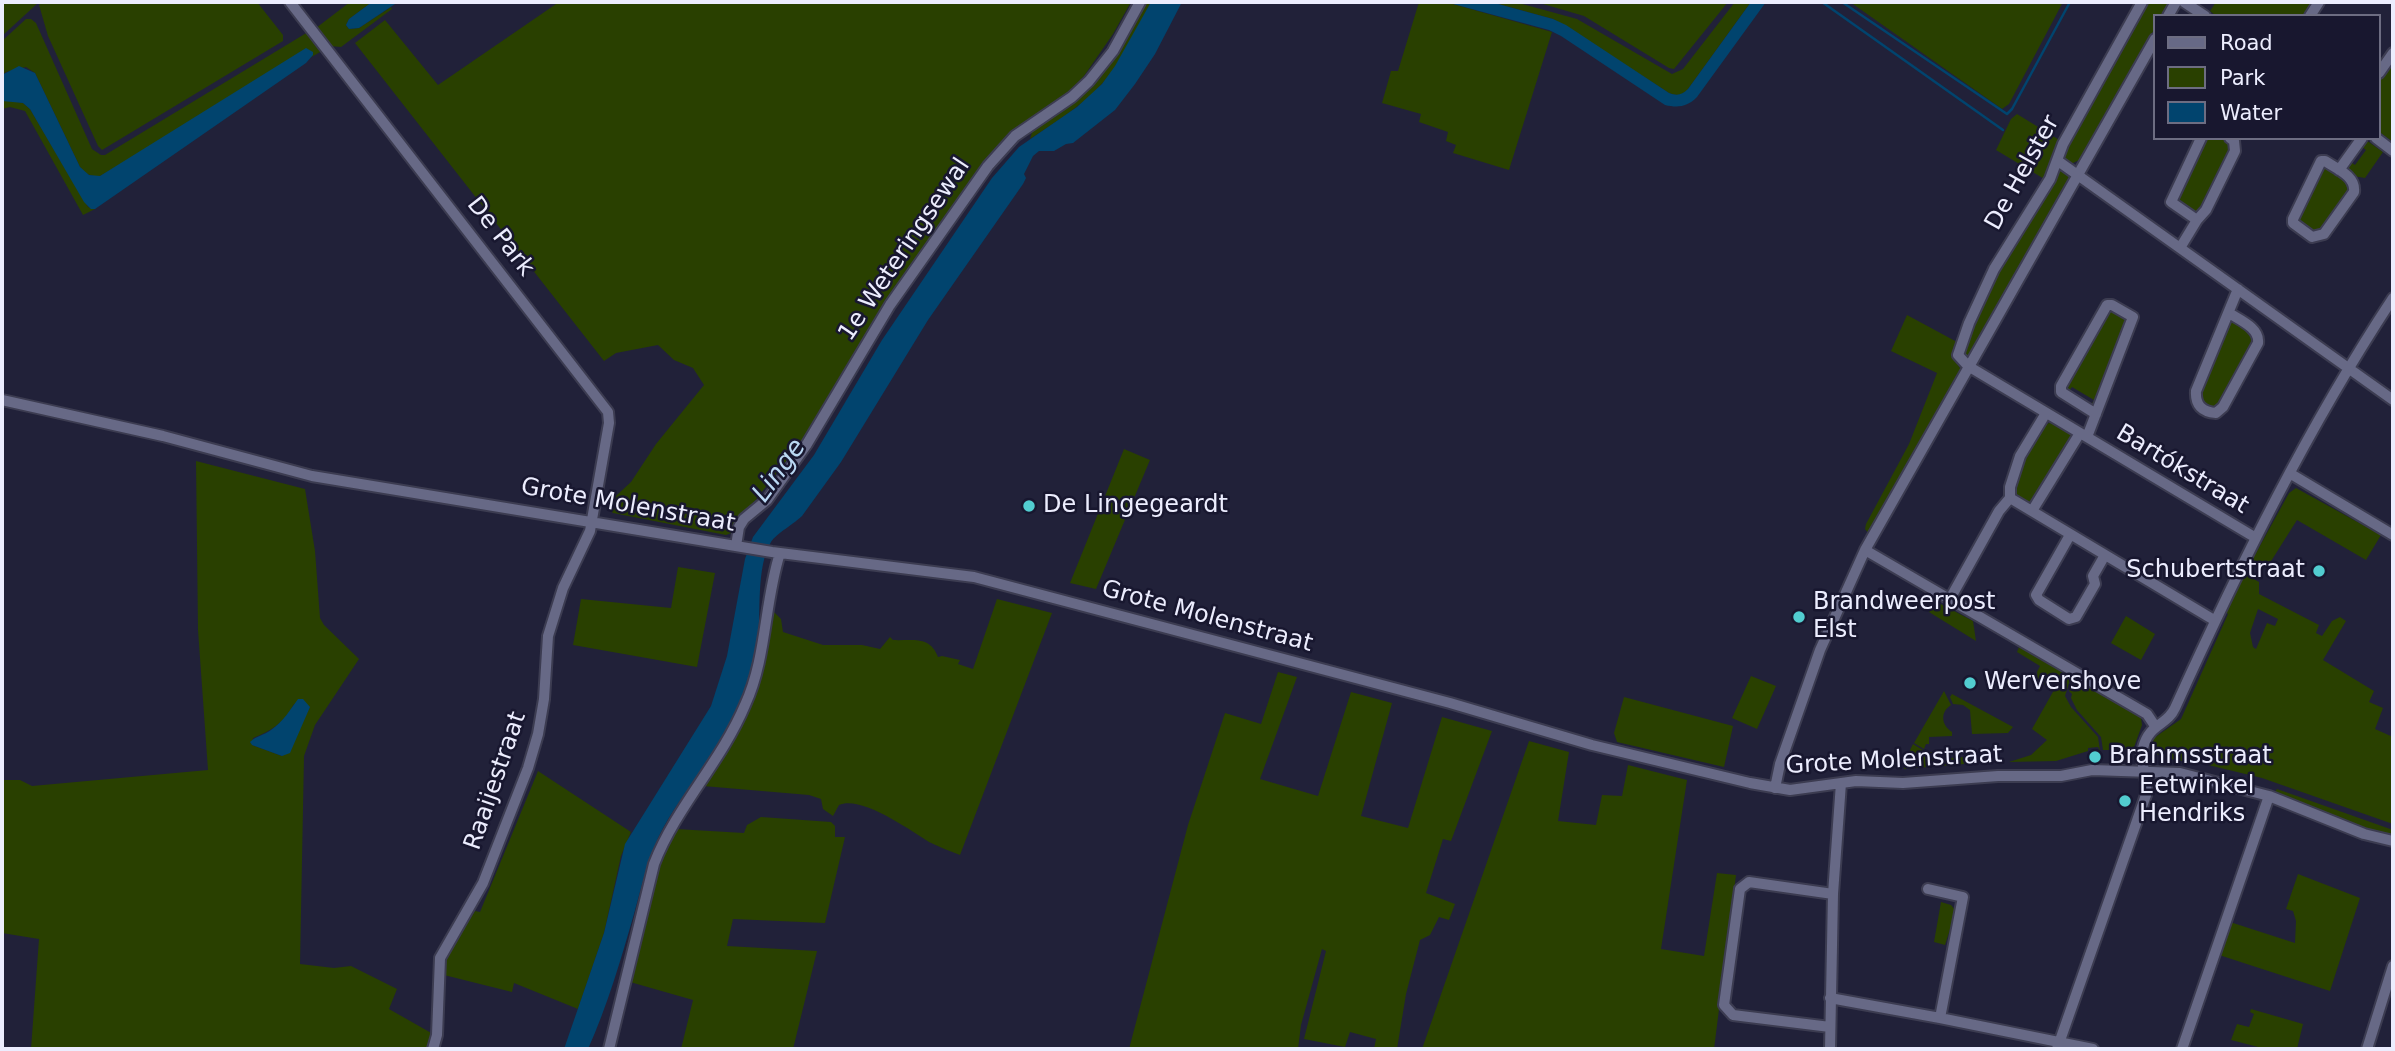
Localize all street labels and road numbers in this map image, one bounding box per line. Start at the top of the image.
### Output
street label: De Helster [1980,111,2066,235]
street label: 1e Weteringsewal [833,153,977,347]
street label: De Park [460,192,540,282]
street label: Bartókstraat [2110,419,2254,521]
street label: Grote Molenstraat [519,473,737,539]
street label: Grote Molenstraat [1098,575,1316,659]
street label: Raaijestraat [459,708,533,854]
street label: Grote Molenstraat [1785,741,2003,781]

